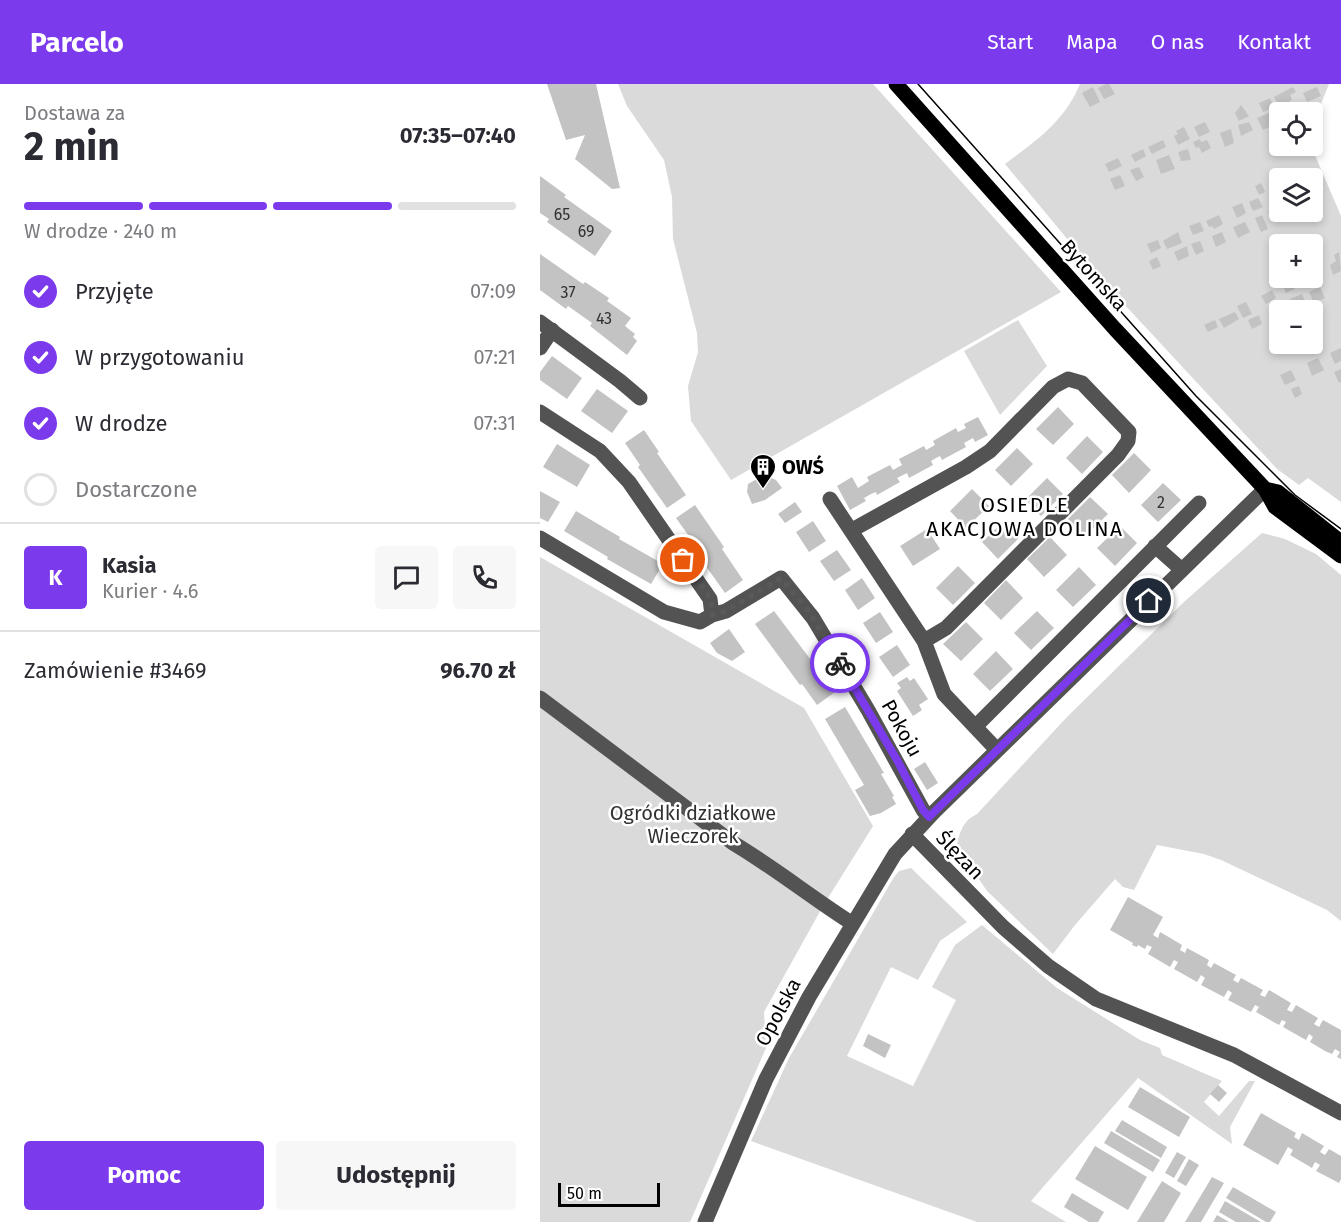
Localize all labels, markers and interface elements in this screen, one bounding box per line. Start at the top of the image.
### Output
text: Parcelo [30,26,124,59]
text: Start [987,29,1033,55]
text: Mapa [1066,29,1118,55]
text: O nas [1151,29,1204,55]
text: Kontakt [1237,29,1311,55]
text: Dostawa za [24,101,125,125]
map controls [1269,102,1323,354]
button: locate [1269,102,1323,156]
text: 07:35–07:40 [400,122,516,149]
text: 2 min [24,124,120,170]
button: layers [1269,168,1323,222]
house number: 65 [554,205,570,224]
text: W drodze · 240 m [24,219,177,243]
house number: 69 [578,222,594,241]
street label: Bytomska [1056,234,1132,316]
button: + [1269,234,1323,288]
icon: check [24,275,57,308]
text: Przyjęte [75,278,154,305]
text: 07:09 [470,279,516,303]
house number: 37 [560,283,576,302]
button: − [1269,300,1323,354]
house number: 43 [596,309,612,328]
icon: check [24,341,57,374]
text: W przygotowaniu [75,344,245,371]
text: 07:21 [474,345,516,369]
icon: check [24,407,57,440]
text: W drodze [75,410,167,437]
text: 07:31 [473,411,516,435]
building icon: OWŚ [748,452,778,490]
place label: OWŚ [782,454,824,479]
text: Dostarczone [75,476,198,503]
district label: OSIEDLE AKACJOWA DOLINA [926,492,1124,542]
house number: 2 [1157,493,1165,512]
pin [657,534,708,585]
icon: bag [666,543,699,576]
button: chat [375,546,438,609]
button: phone [453,546,516,609]
text: Kasia [102,552,156,579]
text: K [49,564,62,591]
pin [1123,575,1174,626]
text: Kurier · 4.6 [102,579,199,603]
icon: home [1132,584,1165,617]
courier [810,633,870,693]
icon: bike [824,647,857,680]
text: Zamówienie #3469 [24,657,206,684]
text: 96.70 zł [440,657,516,684]
street label: Pokoju [877,695,927,761]
park label: Ogródki działkowe Wieczorek [610,801,776,848]
street label: Ślęzan [931,826,989,884]
street label: Opolska [750,974,806,1050]
button: Pomoc [24,1141,264,1210]
button: Udostępnij [276,1141,516,1210]
scale bar [558,1180,660,1208]
text: 50 m [567,1184,602,1203]

